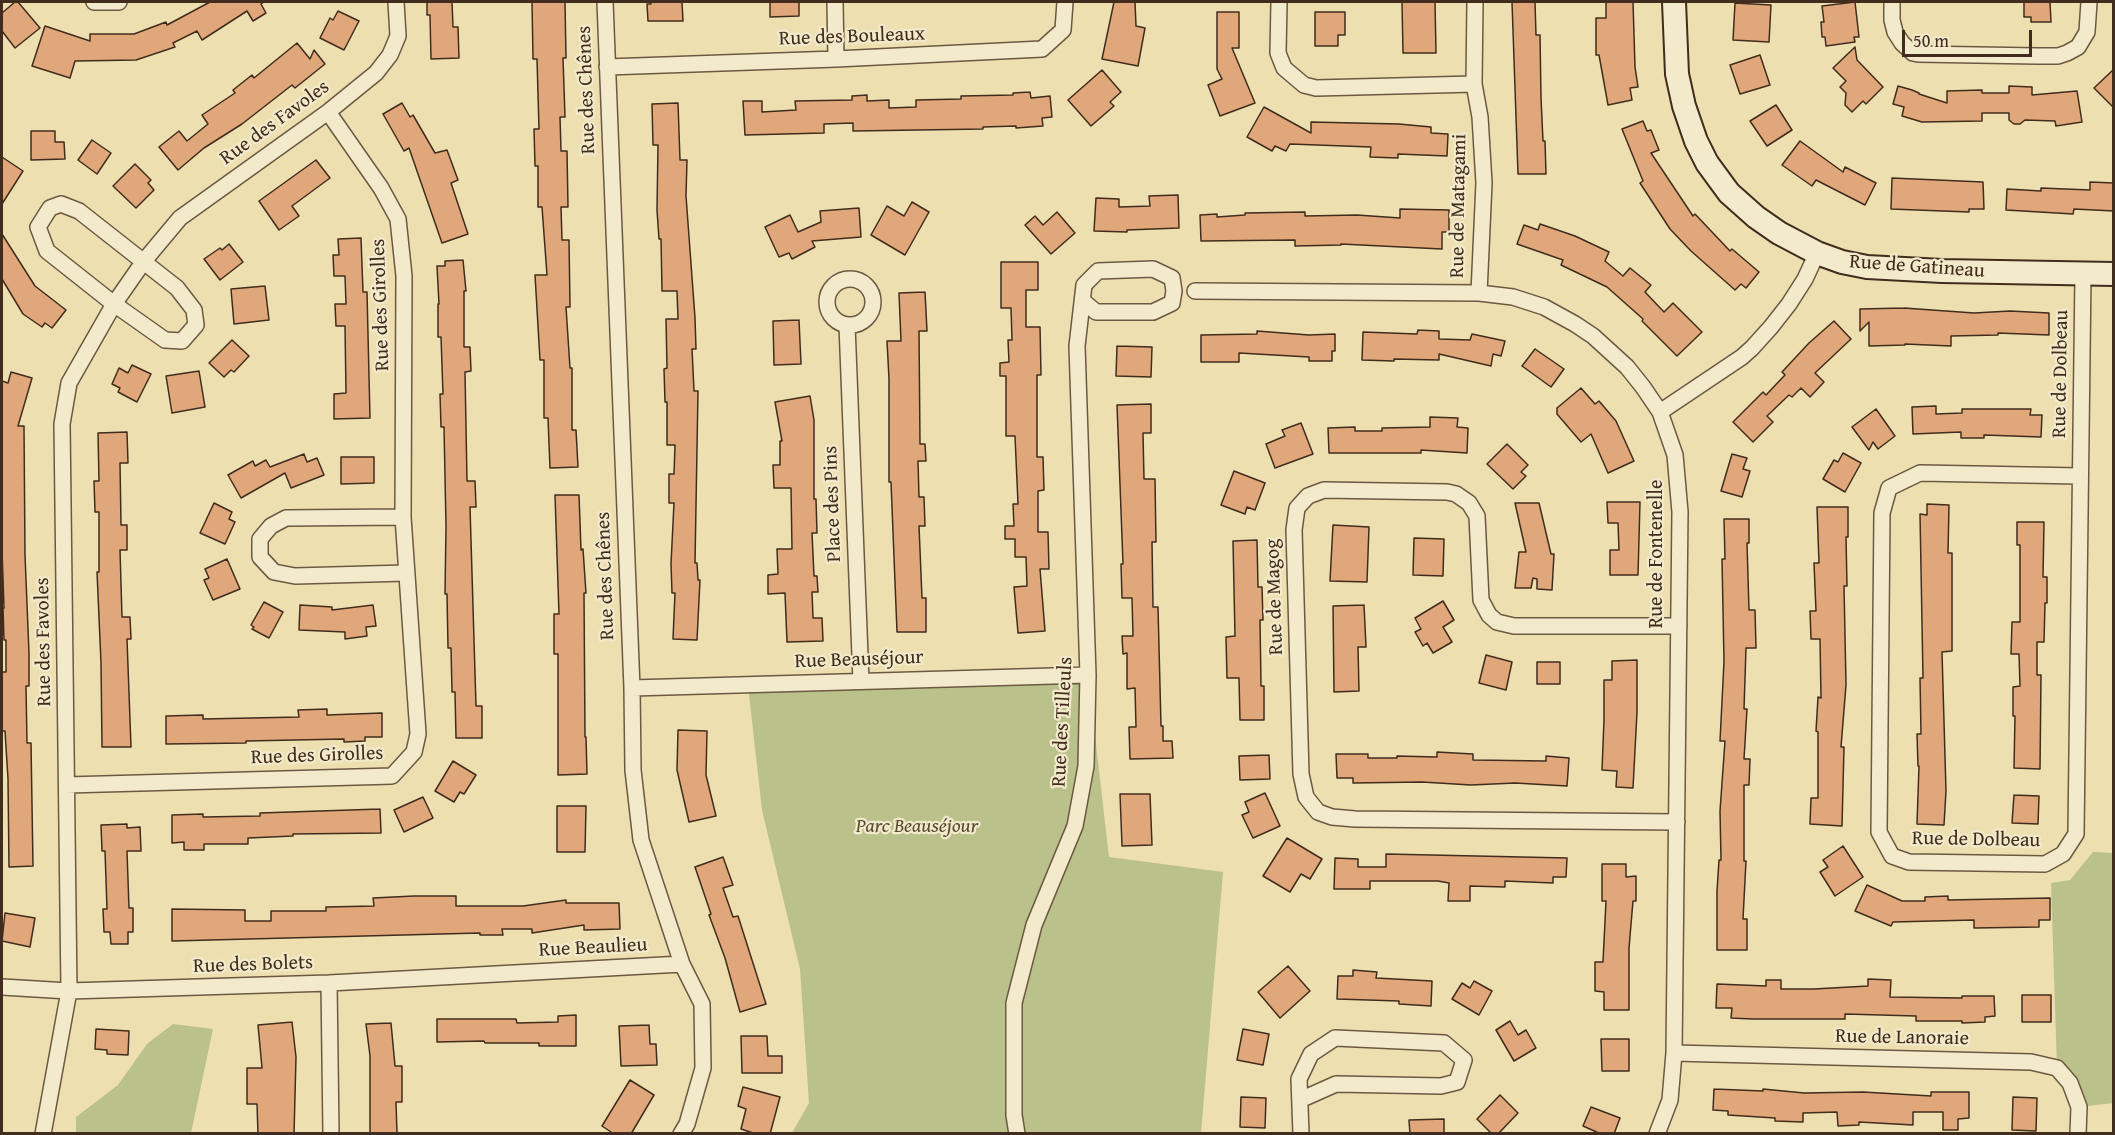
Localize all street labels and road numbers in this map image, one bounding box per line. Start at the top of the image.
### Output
street label: Rue des Bouleaux [778,22,926,52]
street label: Rue des Chênes [573,25,601,155]
street label: Rue des Favoles [216,75,334,171]
street label: Rue de Matagami [1446,134,1472,278]
street label: Rue des Girolles [367,238,395,372]
street label: Rue de Gatineau [1849,250,1985,284]
street label: Rue de Dolbeau [2048,310,2074,438]
street label: Place des Pins [819,445,847,563]
street label: Rue de Fontenelle [1645,480,1669,628]
street label: Rue des Chênes [592,511,620,641]
street label: Rue de Magog [1261,538,1289,656]
street label: Rue des Favoles [31,577,57,707]
street label: Rue Beauséjour [794,646,924,674]
street label: Rue des Tilleuls [1048,656,1078,788]
street label: Rue des Girolles [250,742,384,770]
street label: Rue de Dolbeau [1912,827,2040,853]
street label: Rue Beaulieu [538,933,648,963]
street label: Rue des Bolets [193,951,313,979]
street label: Rue de Lanoraie [1835,1025,1969,1051]

